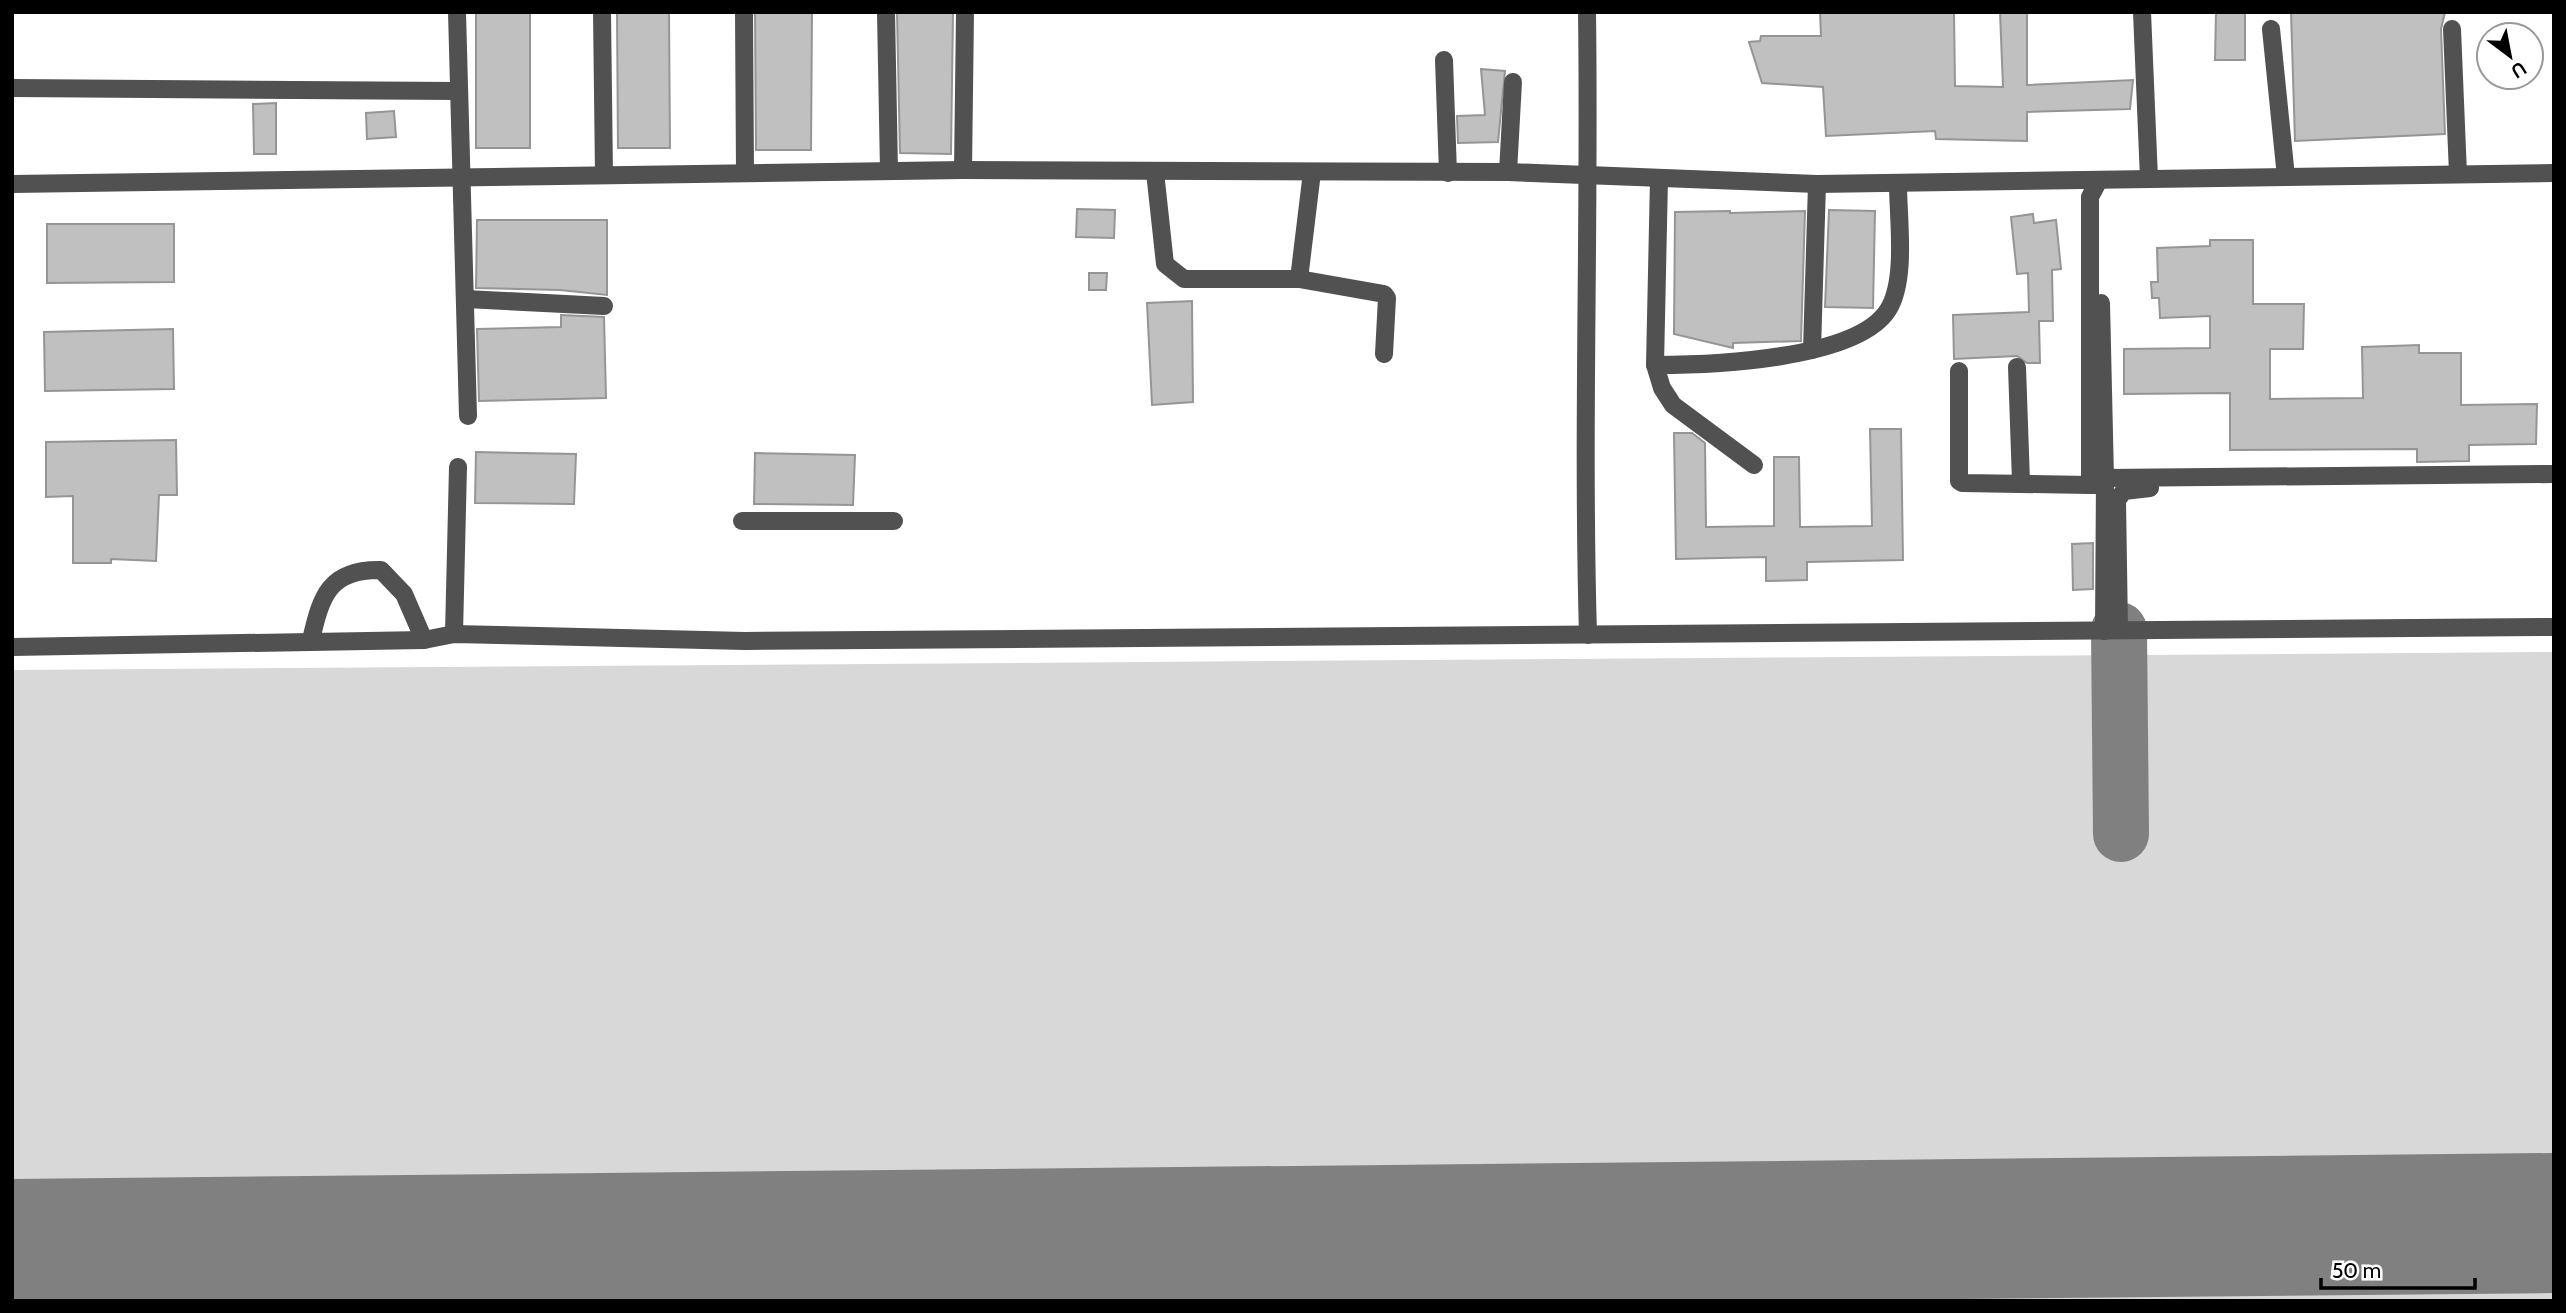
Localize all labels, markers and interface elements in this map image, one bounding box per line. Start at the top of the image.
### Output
north arrow [2475,21,2545,91]
text: U [2507,57,2531,83]
scale bar [2321,1246,2475,1290]
text: 50 m [2332,1258,2381,1283]

